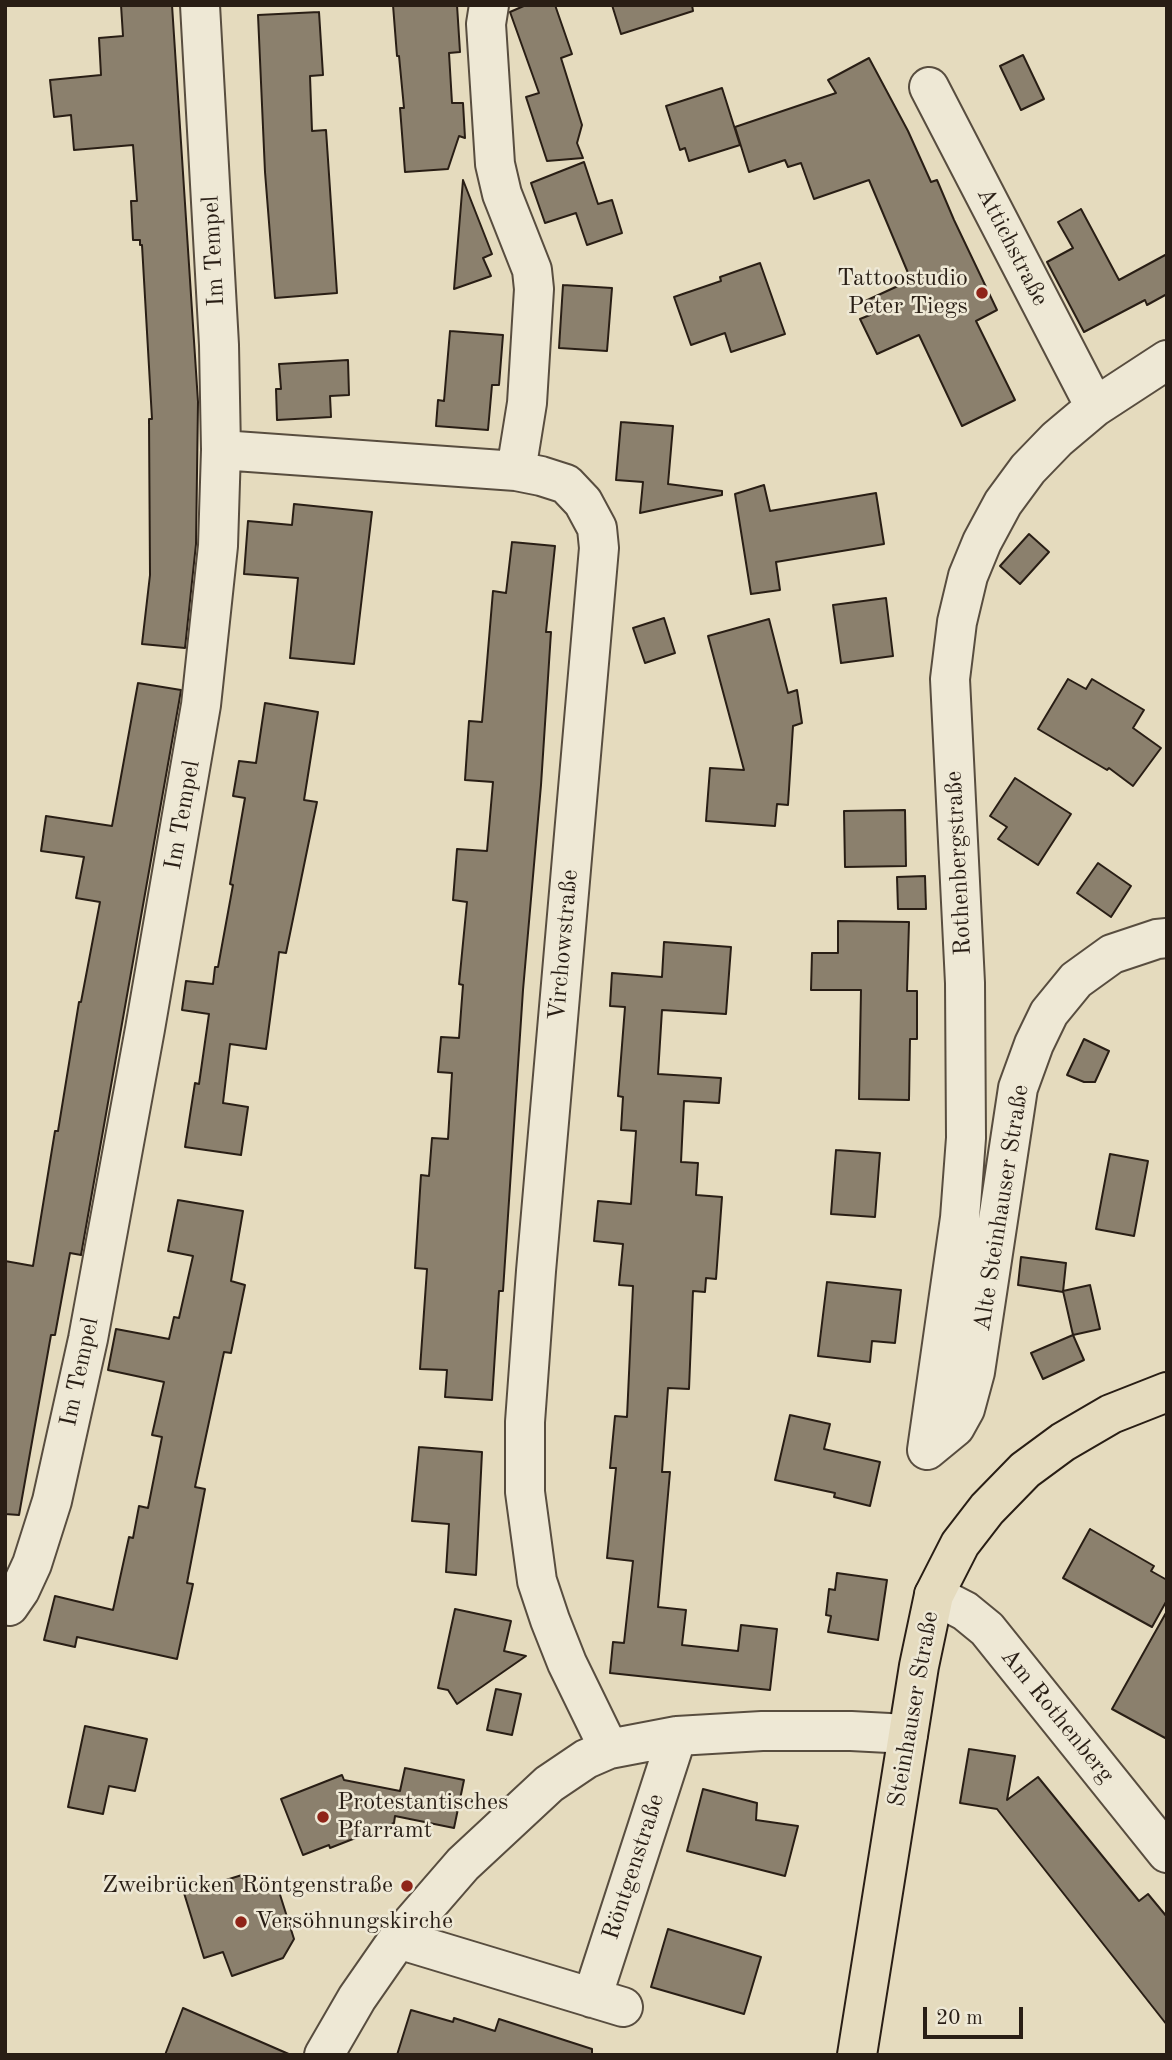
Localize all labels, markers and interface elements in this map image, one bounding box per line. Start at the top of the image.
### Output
street label: Attichstraße [970,183,1054,311]
street label: Im Tempel [197,195,231,307]
place label: Tattoostudio Peter Tiegs [837,265,968,321]
marker: Tattoostudio Peter Tiegs [974,285,990,301]
street label: Im Tempel [159,758,207,872]
street label: Rothenbergstraße [940,770,978,956]
street label: Virchowstraße [543,868,585,1022]
street label: Alte Steinhauser Straße [968,1083,1036,1333]
street label: Im Tempel [54,1315,106,1429]
street label: Steinhauser Straße [883,1609,945,1809]
street label: Am Rothenberg [994,1643,1120,1789]
place label: Protestantisches Pfarramt [337,1789,508,1845]
street label: Röntgenstraße [597,1790,671,1944]
marker: Protestantisches Pfarramt [315,1809,331,1825]
place label: Zweibrücken Röntgenstraße [102,1872,393,1900]
marker: Zweibrücken Röntgenstraße [399,1878,415,1894]
place label: Versöhnungskirche [255,1908,453,1936]
marker: Versöhnungskirche [233,1914,249,1930]
scale bar [927,1994,1027,2038]
text: 20 m [936,2008,983,2029]

